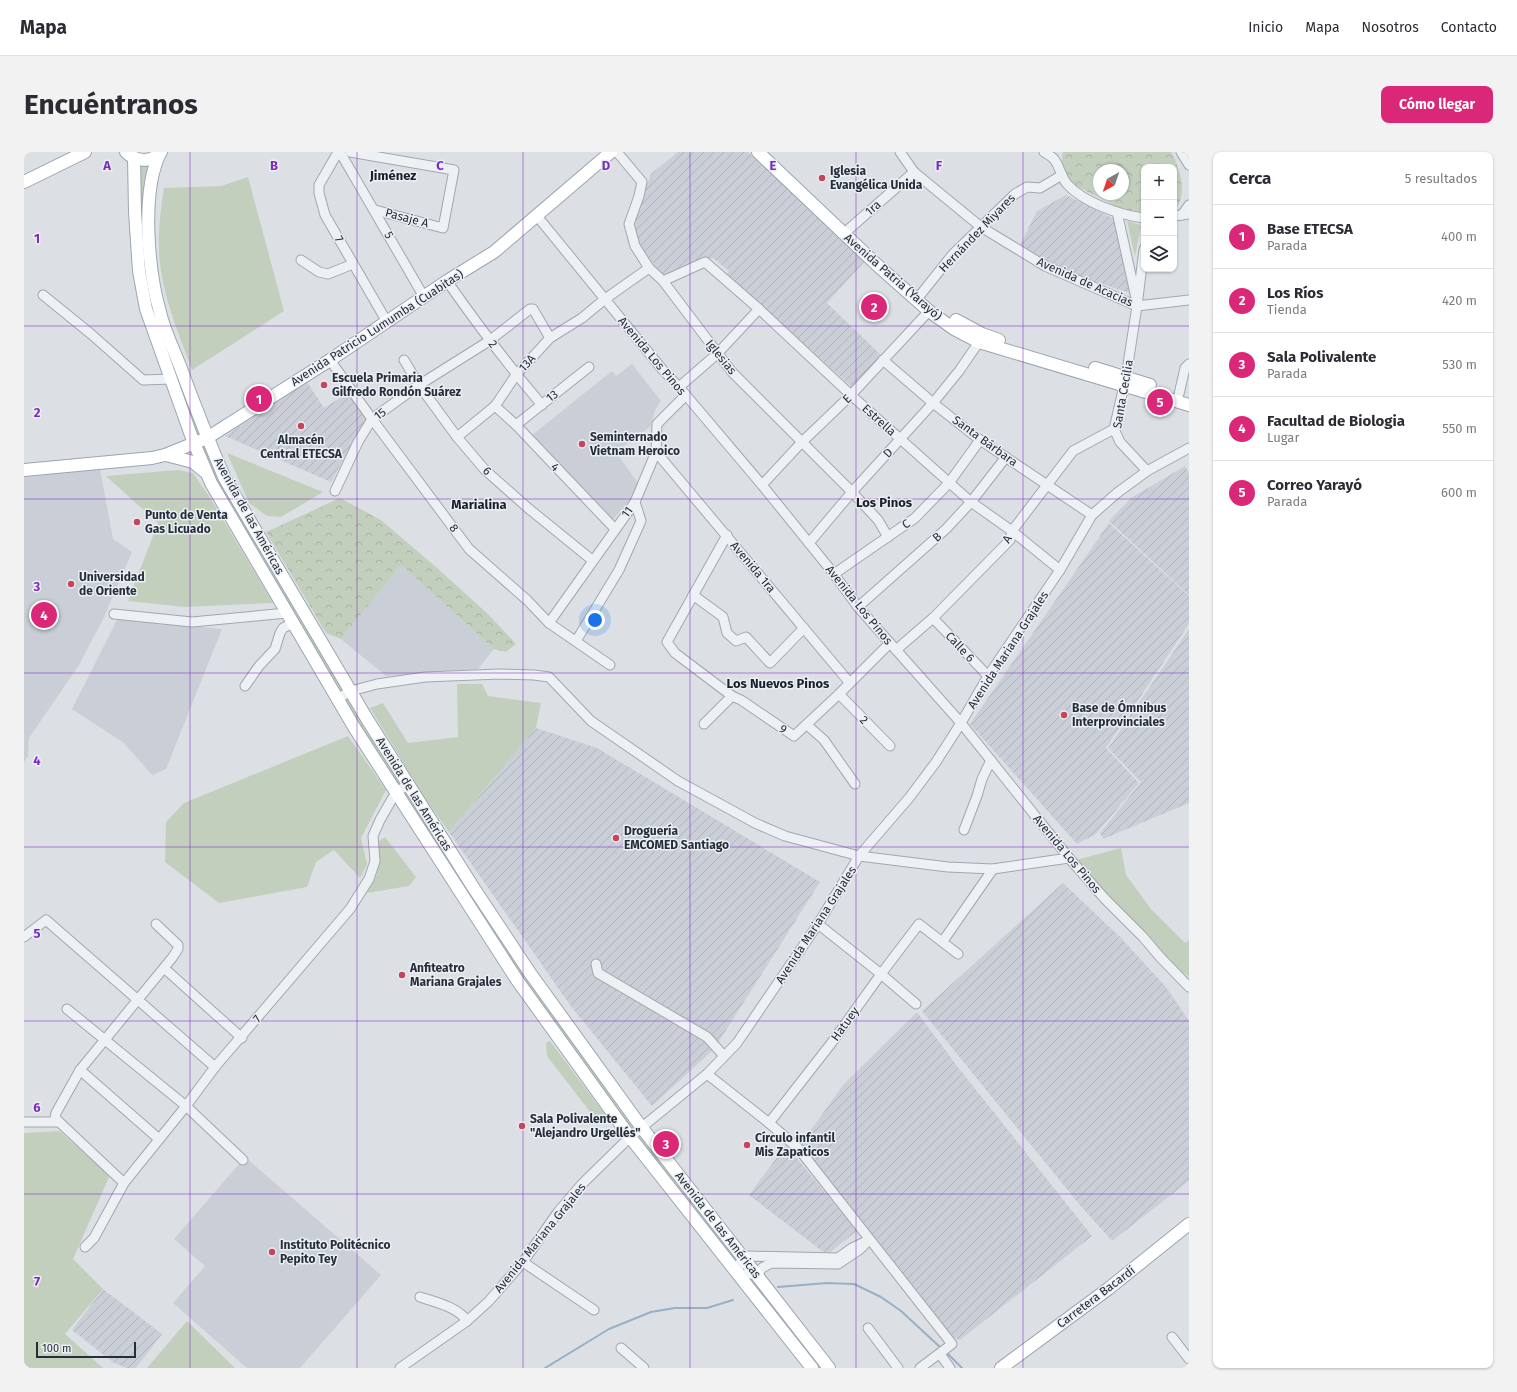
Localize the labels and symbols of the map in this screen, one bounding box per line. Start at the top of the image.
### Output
text: A [102,158,111,173]
text: B [270,158,278,173]
text: C [436,158,444,173]
text: D [602,158,611,173]
text: E [770,158,777,173]
text: F [936,158,943,173]
place label: Iglesia Evangélica Unida [830,164,923,192]
north arrow [1093,164,1129,200]
district label: Jiménez [369,168,416,183]
marker: Iglesia Evangélica Unida [817,173,827,183]
street label: Hernández Miyares [936,191,1018,275]
street label: 1ra [862,197,884,219]
street label: Pasaje A [384,205,430,231]
street label: 5 [381,229,397,241]
text: 1 [34,231,40,246]
street label: Avenida Patria (Yarayó) [841,231,945,323]
street label: 7 [332,233,346,245]
street label: Avenida de Acacias [1035,255,1136,310]
street label: Avenida Patricio Lumumba (Cuabitas) [288,267,466,389]
pin: 2 [861,292,887,322]
street label: Avenida Los Pinos [615,314,689,398]
street label: 2 [486,337,500,351]
street label: Iglesias [703,337,740,378]
street label: 13A [516,352,538,374]
street label: Santa Cecilia [1110,359,1136,429]
place label: Escuela Primaria Gilfredo Rondón Suárez [332,371,461,399]
marker: Escuela Primaria Gilfredo Rondón Suárez [319,380,329,390]
pin: 1 [246,384,272,414]
street label: 13 [543,387,561,405]
pin: 5 [1147,387,1173,417]
street label: E [840,392,854,406]
street label: Estrella [859,401,899,439]
text: 2 [34,405,41,420]
street label: 15 [371,405,389,423]
street label: Santa Bárbara [950,413,1020,469]
marker: Almacén Central ETECSA [296,421,306,431]
place label: Seminternado Vietnam Heroico [589,430,680,458]
place label: Almacén Central ETECSA [260,433,343,461]
marker: Seminternado Vietnam Heroico [577,439,587,449]
street label: D [880,445,896,461]
street label: Avenida de las Américas [211,455,287,577]
street label: 4 [548,460,563,475]
street label: 6 [480,464,494,478]
district label: Los Pinos [856,495,913,510]
district label: Marialina [451,497,507,512]
street label: 11 [618,504,636,520]
place label: Punto de Venta Gas Licuado [145,508,228,536]
street label: C [899,516,913,532]
marker: Punto de Venta Gas Licuado [132,517,142,527]
street label: 8 [446,521,462,535]
street label: B [930,529,944,545]
street label: A [999,532,1015,546]
street label: Avenida 1ra [728,539,778,595]
street label: Avenida Los Pinos [823,562,896,648]
place label: Universidad de Oriente [79,570,145,598]
text: 3 [33,579,41,594]
marker: Universidad de Oriente [66,579,76,589]
street label: Avenida Mariana Grajales [965,588,1051,711]
pin: 4 [31,600,57,630]
your location [585,610,605,630]
street label: Calle 6 [943,629,977,665]
district label: Los Nuevos Pinos [727,676,830,691]
place label: Base de Ómnibus Interprovinciales [1072,699,1167,729]
marker: Base de Ómnibus Interprovinciales [1059,710,1069,720]
street label: 2 [857,713,871,727]
street label: 9 [777,721,789,737]
street label: Avenida de las Américas [373,735,455,854]
text: 4 [33,753,41,768]
street label: Avenida Los Pinos [1030,812,1104,896]
place label: Droguería EMCOMED Santiago [624,824,729,852]
marker: Droguería EMCOMED Santiago [611,833,621,843]
street label: Avenida Mariana Grajales [773,863,859,986]
text: 5 [34,926,41,941]
place label: Anfiteatro Mariana Grajales [409,961,502,989]
marker: Anfiteatro Mariana Grajales [397,970,407,980]
street label: Hatuey [828,1004,862,1044]
street label: 7 [250,1013,264,1025]
text: 6 [33,1100,41,1115]
place label: Sala Polivalente "Alejandro Urgellés" [530,1112,641,1140]
marker: Sala Polivalente "Alejandro Urgellés" [517,1121,527,1131]
pin: 3 [653,1129,679,1159]
place label: Círculo infantil Mis Zapaticos [755,1131,835,1159]
marker: Círculo infantil Mis Zapaticos [742,1140,752,1150]
street label: Avenida de las Américas [672,1169,764,1281]
street label: Avenida Mariana Grajales [491,1180,589,1296]
place label: Instituto Politécnico Pepito Tey [280,1238,390,1266]
marker: Instituto Politécnico Pepito Tey [267,1247,277,1257]
street label: Carretera Bacardí [1054,1263,1138,1331]
text: 7 [34,1274,40,1289]
scale bar [36,1340,136,1359]

